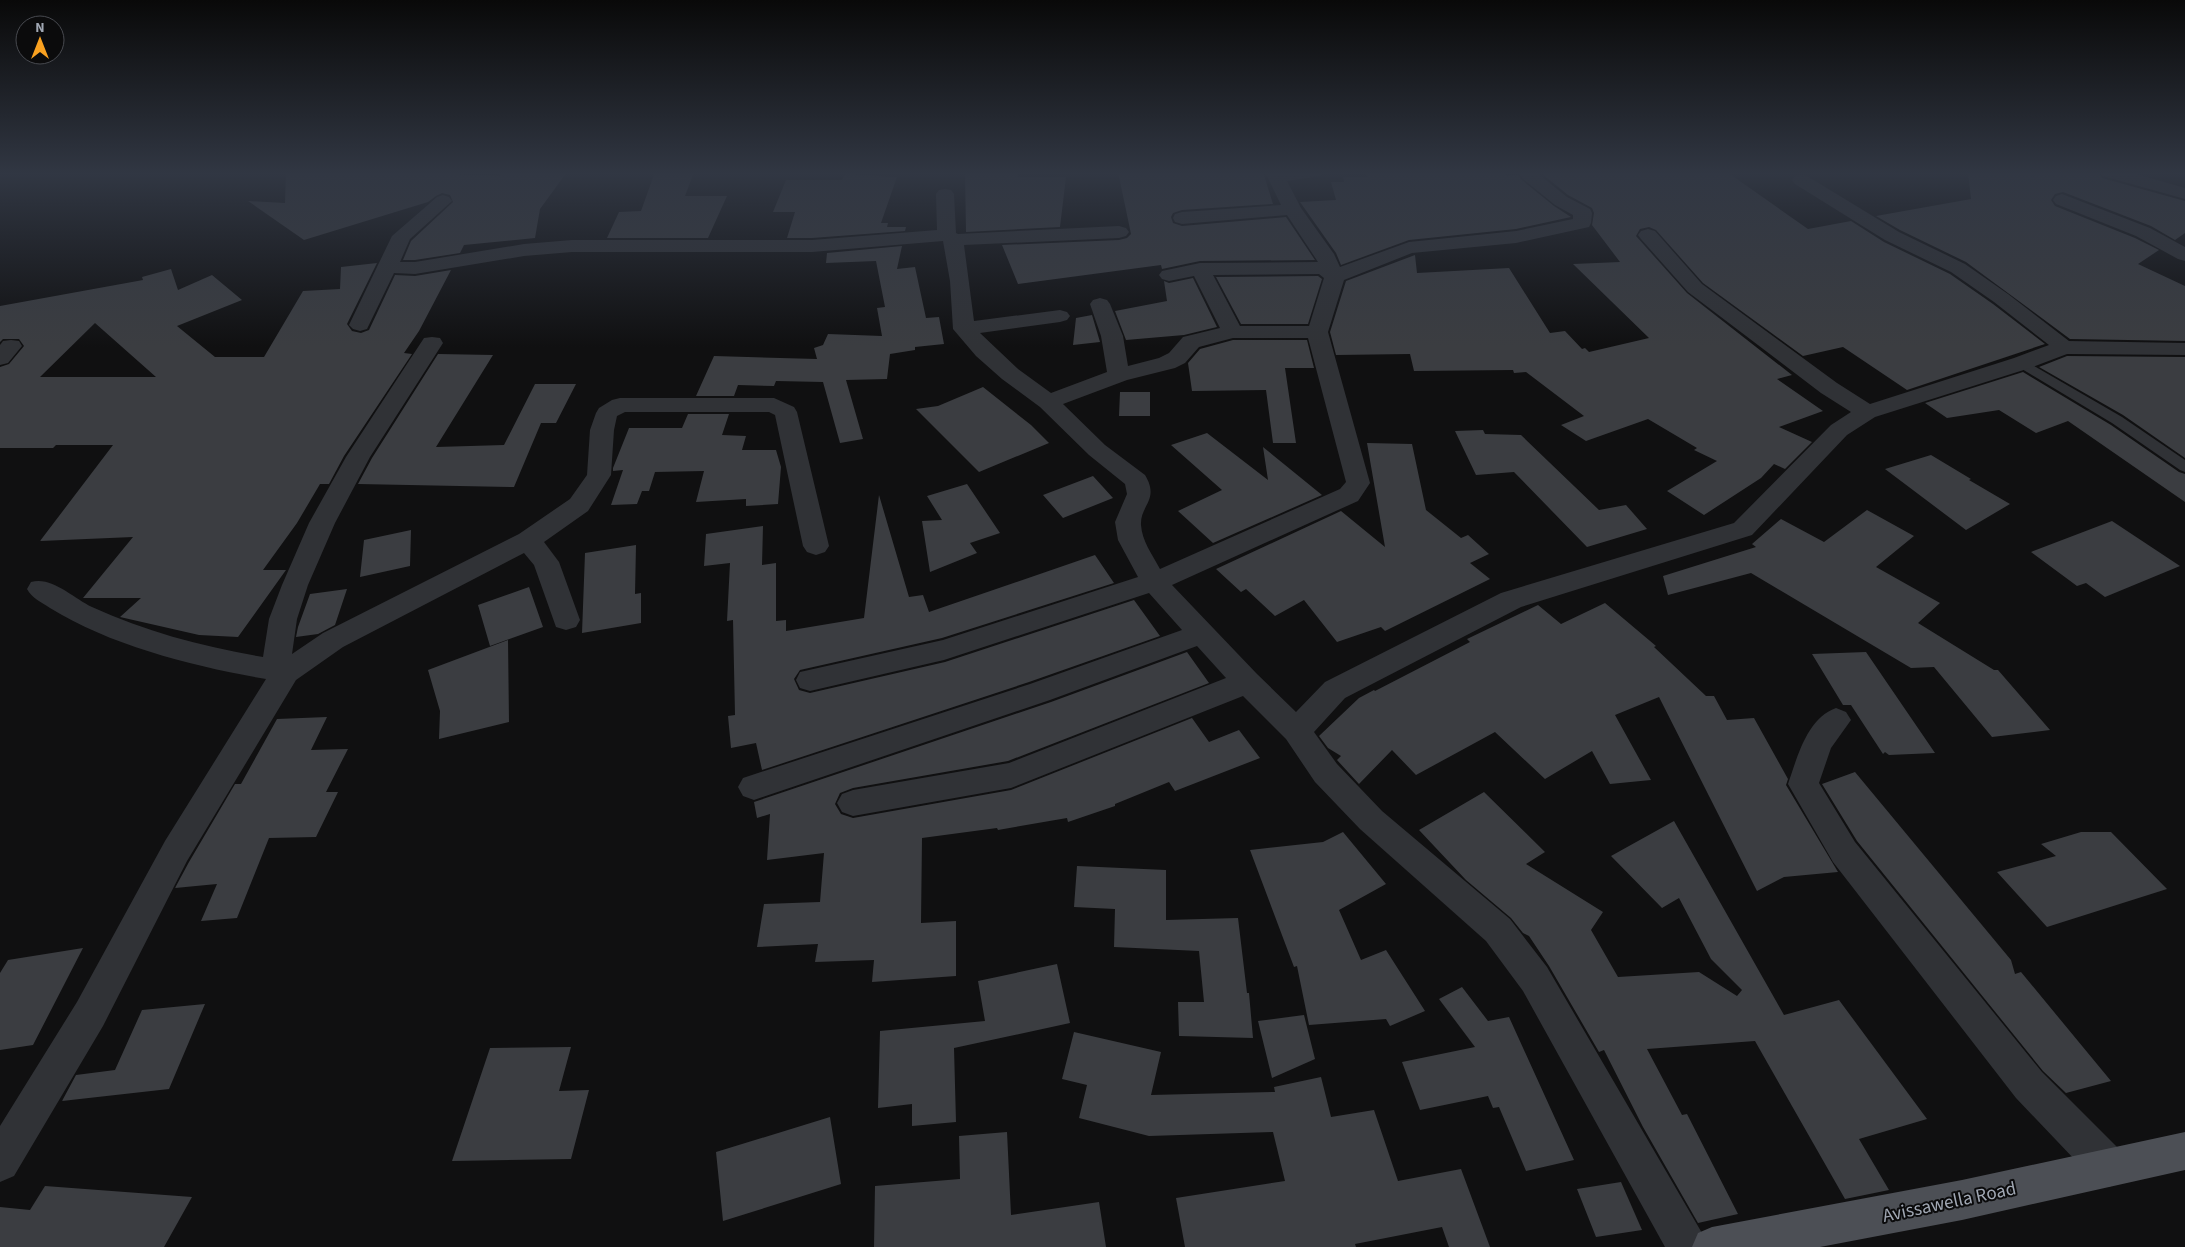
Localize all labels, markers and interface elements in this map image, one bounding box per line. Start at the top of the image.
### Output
north arrow [15,15,65,65]
text: N [35,18,45,38]
street label: Avissawella Road [1880,1175,2019,1230]

